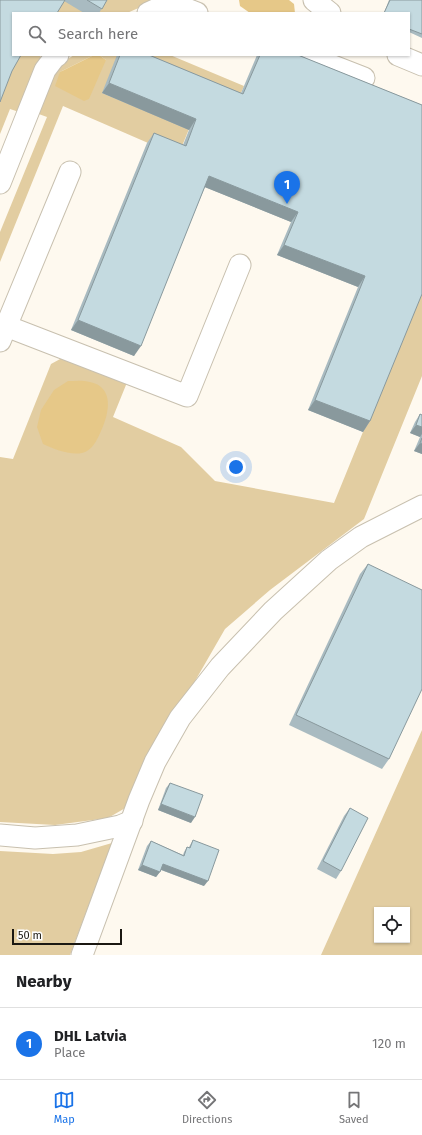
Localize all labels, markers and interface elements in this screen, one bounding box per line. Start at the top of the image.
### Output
search box [12,12,410,56]
icon: search [26,23,48,45]
text: Search here [58,25,138,43]
pin: 1 [274,171,300,204]
your location [226,457,246,477]
map controls [374,907,410,943]
button: locate [374,907,410,943]
scale bar [12,927,122,946]
text: 50 m [18,929,42,942]
text: Nearby [16,971,71,992]
text: DHL Latvia [54,1027,127,1045]
text: 1 [26,1036,32,1051]
text: 120 m [372,1036,406,1051]
text: Place [54,1045,85,1060]
tab: Map [53,1089,75,1126]
tab: Directions [182,1089,232,1126]
tab: Saved [339,1089,369,1126]

